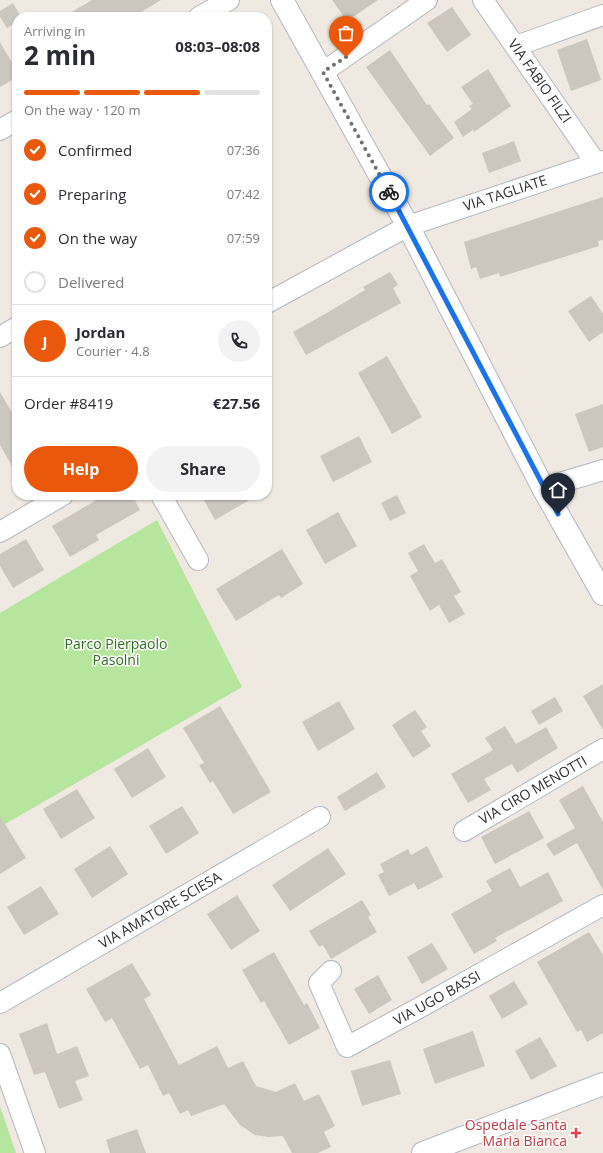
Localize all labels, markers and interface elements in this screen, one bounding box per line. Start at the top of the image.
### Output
pin [329,16,363,57]
text: Arriving in [24,22,86,40]
icon: bag [335,22,357,44]
street label: VIA FABIO FILZI [504,35,576,127]
text: 08:03–08:08 [175,36,260,56]
text: 2 min [24,37,96,73]
text: On the way · 120 m [24,101,140,119]
icon: check [24,139,46,161]
text: Confirmed [58,140,132,160]
text: 07:36 [227,141,260,159]
street label: VIA TAGLIATE [461,170,549,215]
courier [369,172,409,212]
icon: bike [378,181,400,203]
icon: check [24,183,46,205]
text: Preparing [58,184,126,204]
text: 07:42 [227,185,260,203]
icon: check [24,227,46,249]
text: On the way [58,228,137,248]
text: 07:59 [227,229,260,247]
text: Delivered [58,272,125,292]
button: phone [218,320,260,362]
text: Jordan [76,322,125,342]
text: J [43,331,47,351]
text: Courier · 4.8 [76,342,150,360]
text: Order #8419 [24,393,113,413]
text: €27.56 [213,393,260,413]
button: Help [24,446,138,492]
button: Share [146,446,260,492]
pin [541,473,575,514]
icon: home [547,479,569,501]
park label: Parco Pierpaolo Pasolni [65,634,167,669]
street label: VIA CIRO MENOTTI [475,751,590,828]
street label: VIA AMATORE SCIESA [95,867,225,952]
street label: VIA UGO BASSI [390,966,484,1029]
place label: Ospedale Santa Maria Bianca [465,1115,567,1150]
marker: Ospedale Santa Maria Bianca [570,1127,582,1139]

